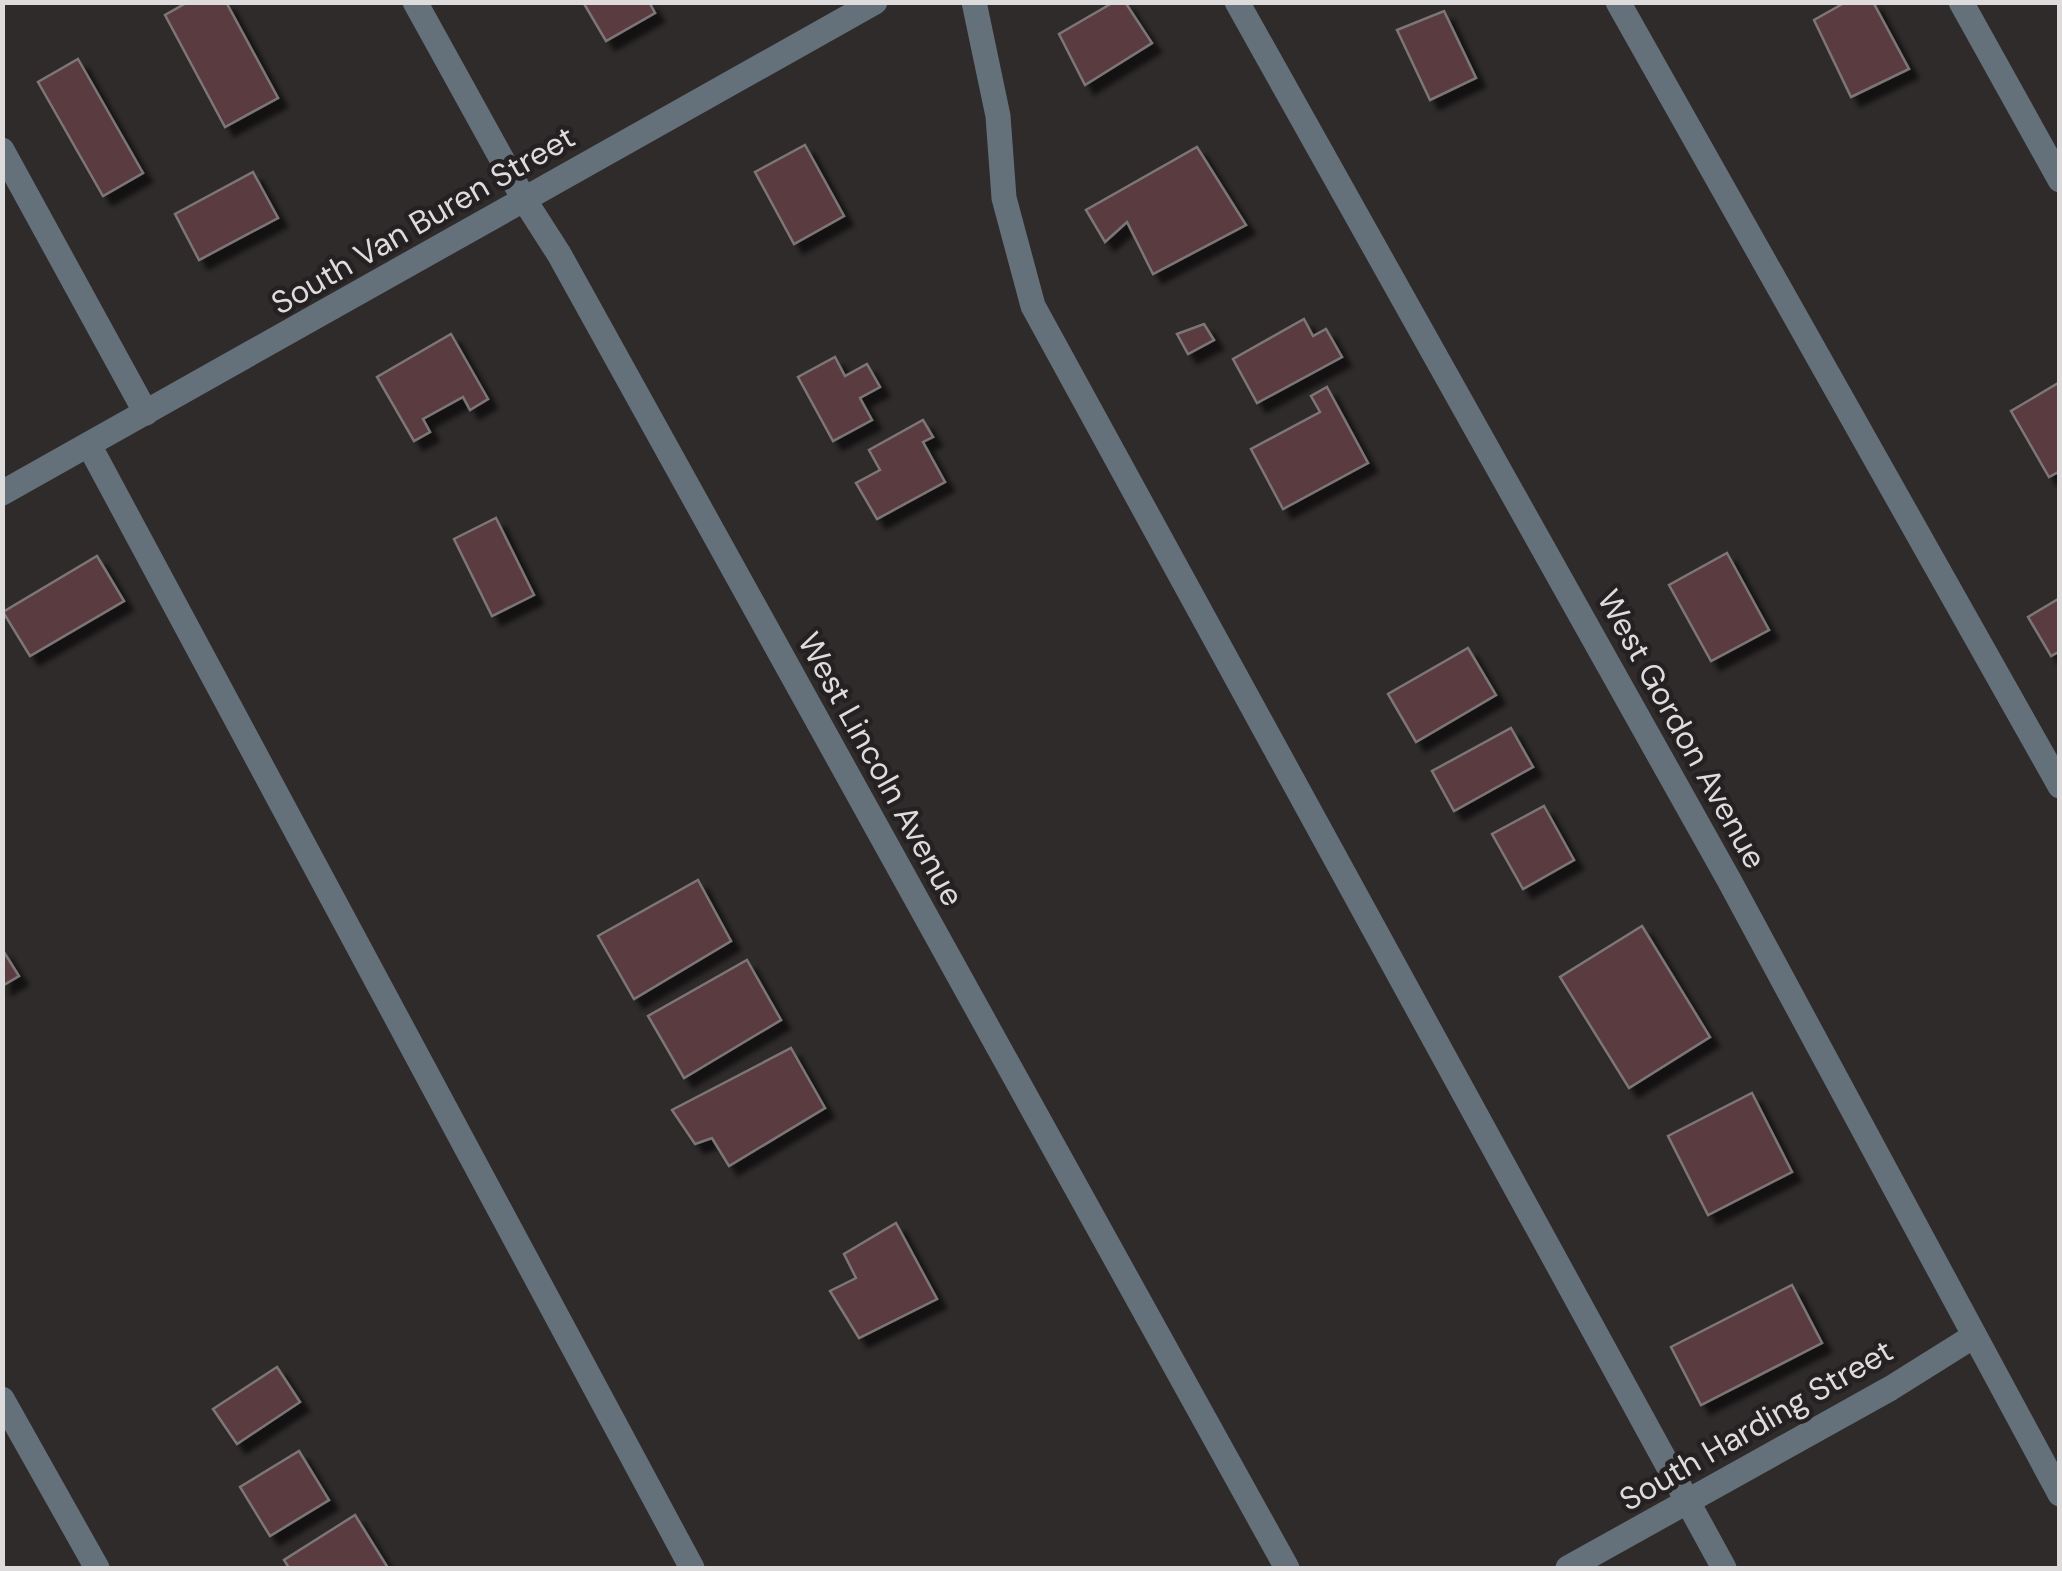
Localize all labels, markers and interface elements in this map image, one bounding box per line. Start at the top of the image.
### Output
street label: South Van Buren Street [264,116,582,324]
street label: West Gordon Avenue [1588,582,1776,876]
street label: West Lincoln Avenue [788,625,974,913]
street label: South Harding Street [1612,1330,1900,1520]

